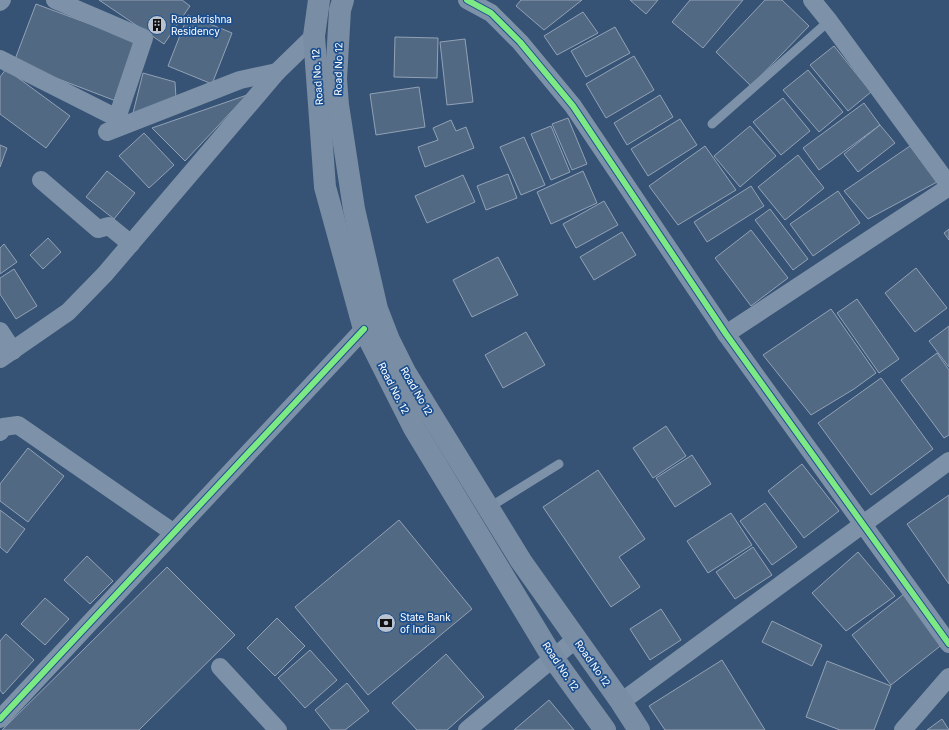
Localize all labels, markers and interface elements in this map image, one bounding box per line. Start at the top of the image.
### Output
place label: Ramakrishna Residency [171,13,232,37]
building icon: Ramakrishna Residency [146,14,168,36]
street label: Road No 12 [332,42,344,96]
street label: Road No. 12 [309,48,325,106]
street label: Road No. 12 [376,360,412,416]
street label: Road No 12 [398,365,436,417]
place label: State Bank of India [400,611,451,635]
bank icon: State Bank of India [375,612,397,634]
street label: Road No 12 [573,638,613,688]
street label: Road No. 12 [540,639,582,693]

